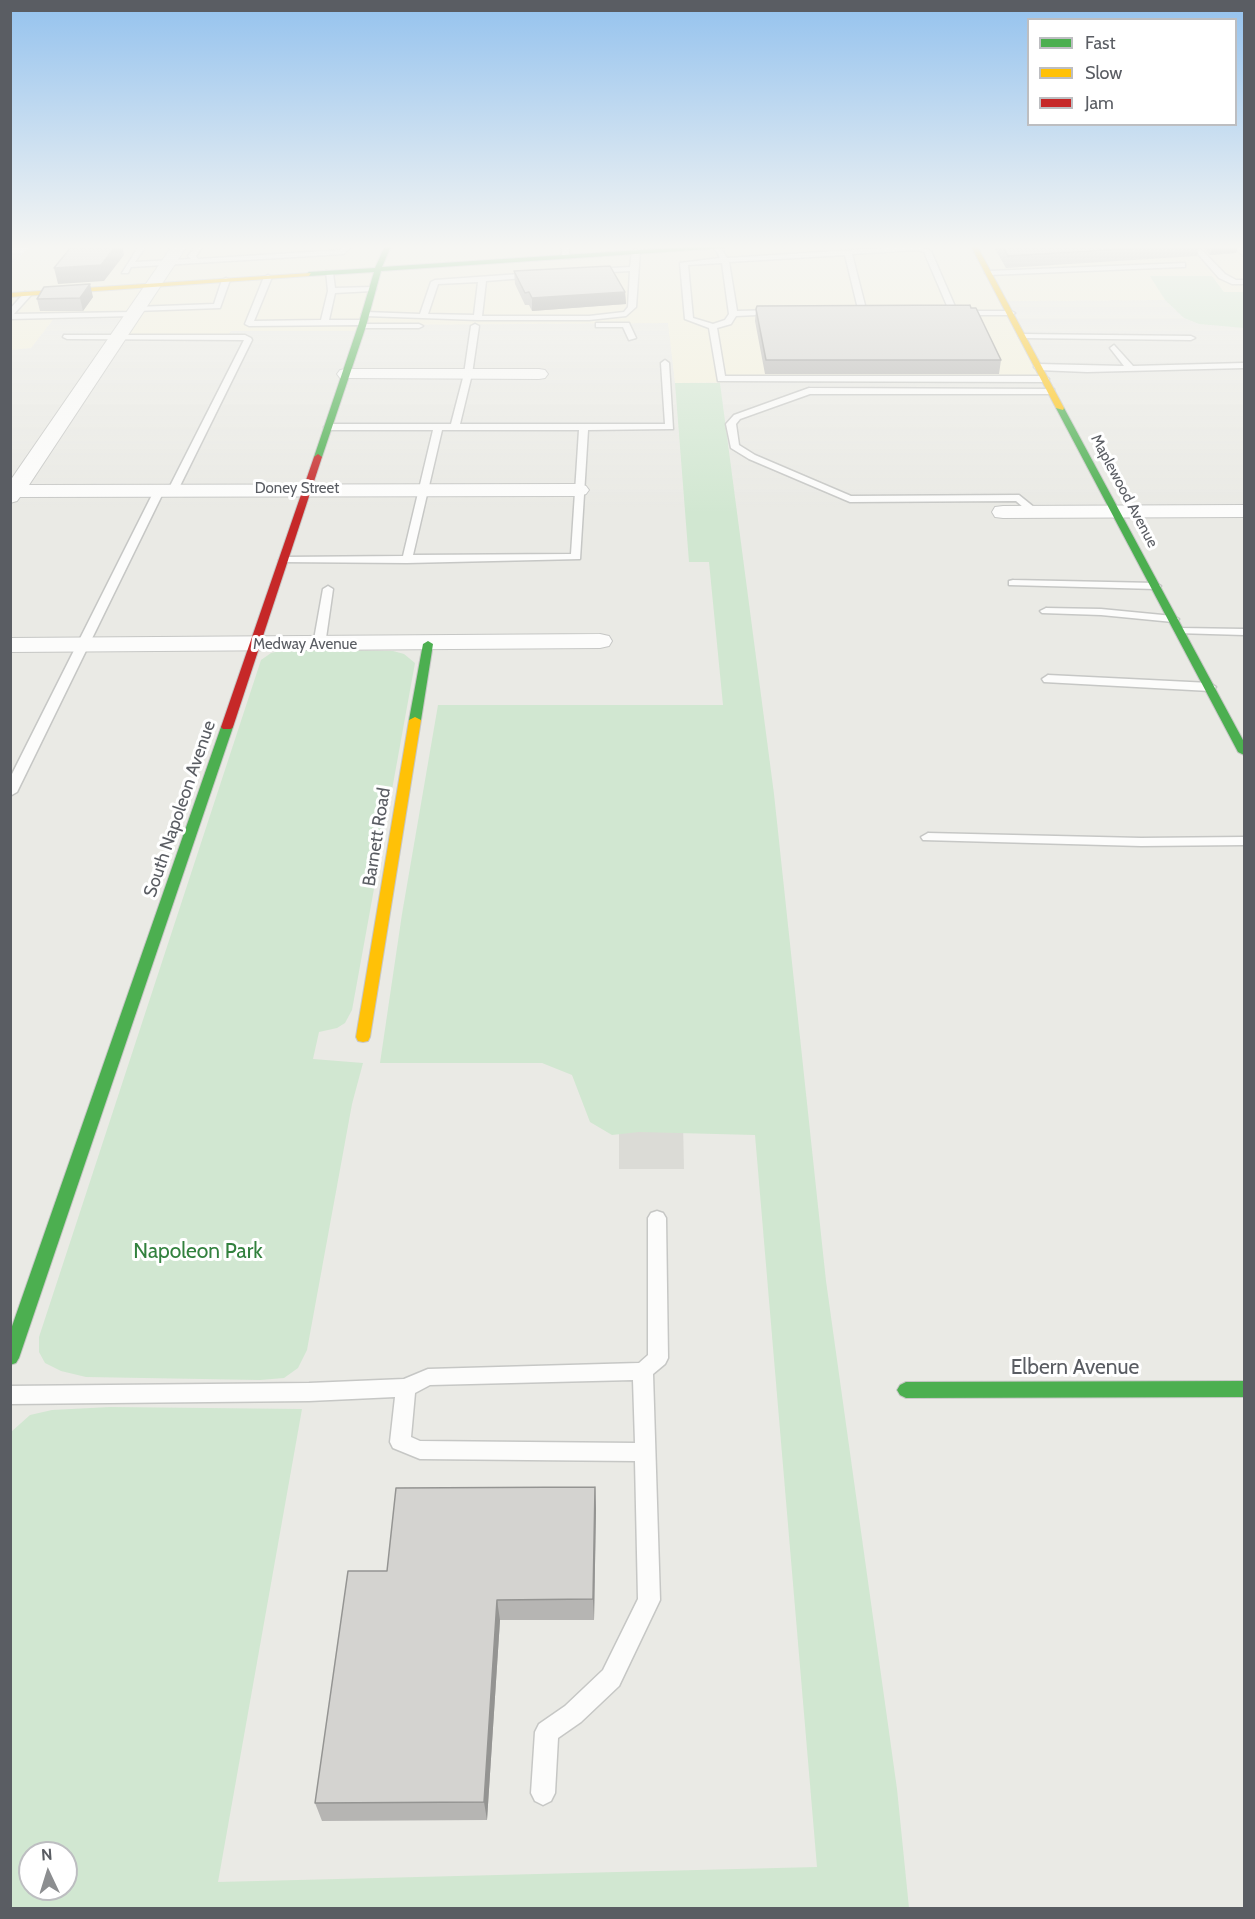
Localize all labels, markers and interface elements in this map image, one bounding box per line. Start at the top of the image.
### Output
legend [1027,18,1237,126]
text: Fast [1085,32,1116,54]
text: Slow [1085,62,1122,84]
text: Jam [1085,92,1114,114]
street label: Maplewood Avenue [1087,431,1161,551]
street label: Doney Street [255,480,339,498]
street label: Medway Avenue [253,636,357,654]
street label: South Napoleon Avenue [140,718,220,900]
street label: Barnett Road [359,786,395,888]
park label: Napoleon Park [133,1239,263,1265]
street label: Elbern Avenue [1011,1355,1139,1381]
north arrow [18,1841,78,1901]
text: N [41,1845,53,1864]

